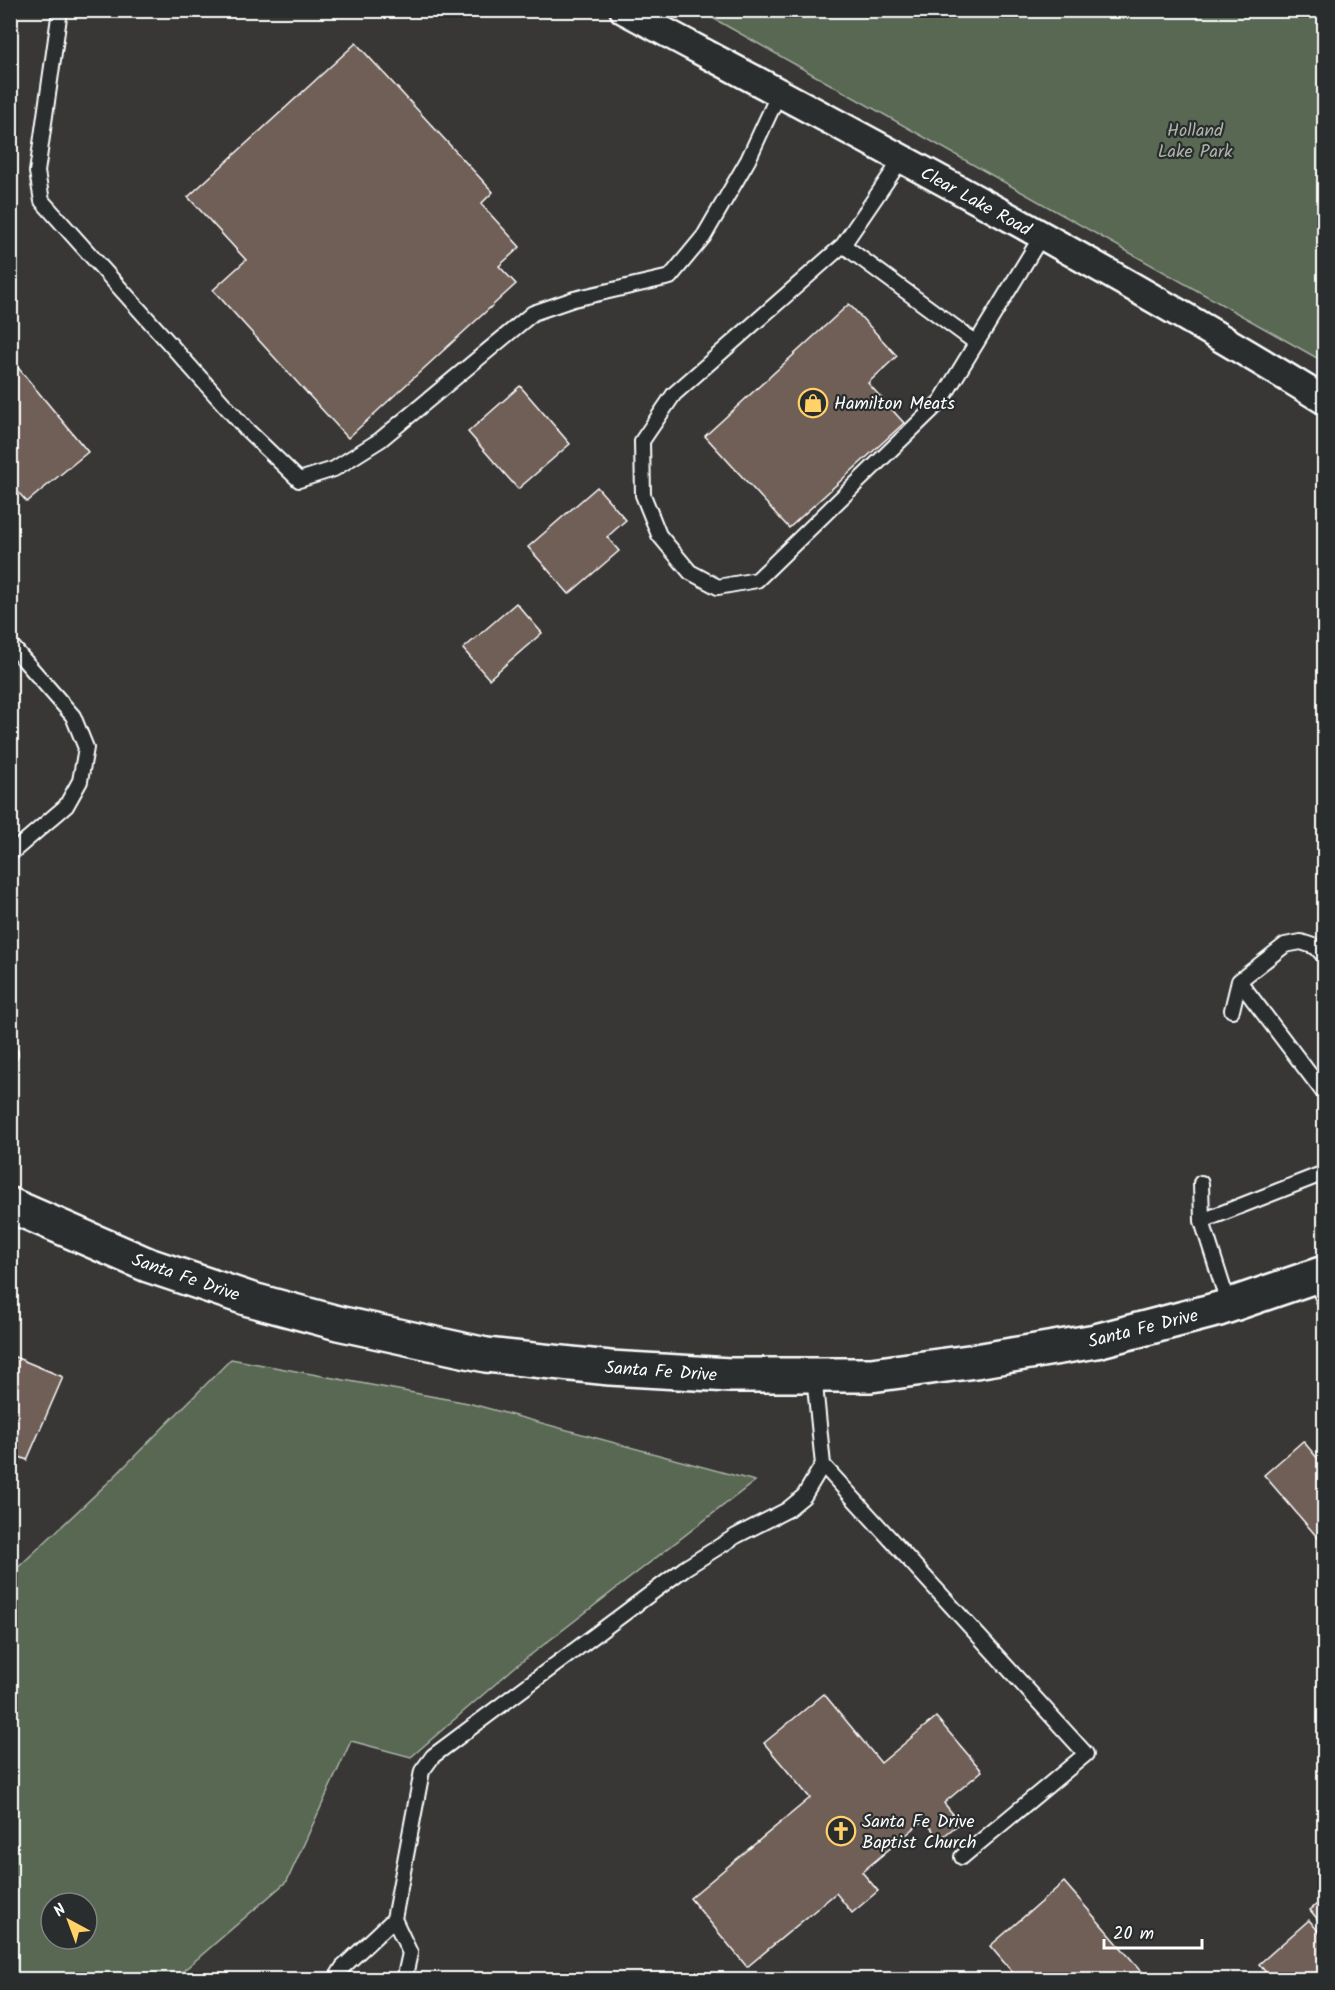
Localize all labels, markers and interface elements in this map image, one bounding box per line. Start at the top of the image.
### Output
park label: Holland Lake Park [1158,117,1233,167]
street label: Clear Lake Road [914,160,1037,245]
shop icon: Hamilton Meats [797,387,829,419]
place label: Hamilton Meats [834,390,955,419]
street label: Santa Fe Drive [128,1246,243,1310]
street label: Santa Fe Drive [1085,1302,1201,1357]
street label: Santa Fe Drive [604,1354,718,1391]
place label: Santa Fe Drive Baptist Church [862,1808,976,1858]
church icon: Santa Fe Drive Baptist Church [825,1815,857,1847]
north arrow [39,1891,99,1951]
text: N [48,1898,72,1924]
scale bar [1104,1912,1202,1950]
text: 20 m [1113,1920,1154,1949]

